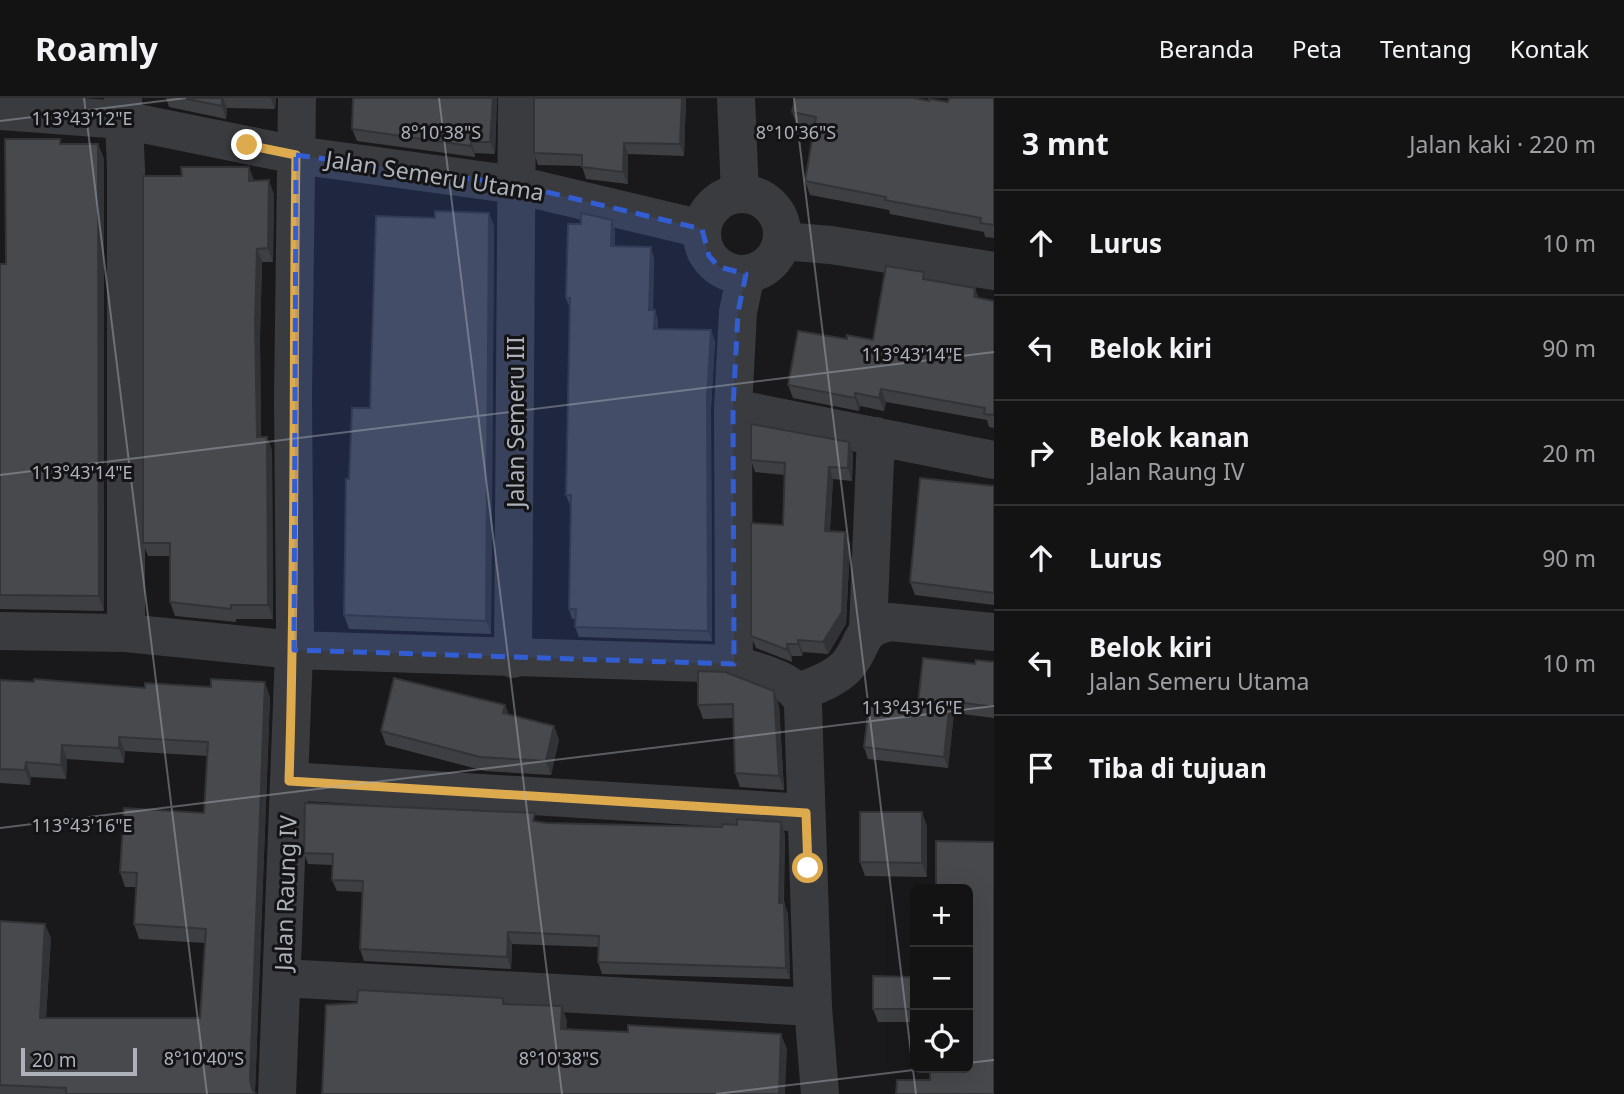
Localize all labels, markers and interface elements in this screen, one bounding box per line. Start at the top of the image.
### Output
text: Roamly [35,26,158,71]
text: Beranda [1159,32,1254,65]
text: Peta [1292,32,1342,65]
text: Tentang [1380,32,1472,65]
text: Kontak [1510,32,1589,65]
text: 113°43'12"E [31,106,133,130]
text: 8°10'38"S [401,120,481,144]
text: 8°10'36"S [756,120,836,144]
text: 3 mnt [1022,123,1109,164]
text: Jalan kaki · 220 m [1409,128,1596,160]
route end [231,129,262,160]
street label: Jalan Semeru Utama [322,142,546,208]
icon: ahead [1022,224,1060,262]
text: Lurus [1089,225,1162,261]
text: 10 m [1542,227,1596,259]
icon: left [1022,329,1060,367]
text: Belok kiri [1089,330,1212,366]
text: 90 m [1542,332,1596,364]
street label: Jalan Semeru III [499,336,531,510]
text: 113°43'14"E [861,342,963,366]
text: Belok kanan [1089,419,1250,455]
icon: right [1022,434,1060,472]
text: 20 m [1542,437,1596,469]
text: Jalan Raung IV [1089,455,1245,487]
text: 113°43'14"E [31,460,133,484]
icon: ahead [1022,539,1060,577]
text: Lurus [1089,540,1162,576]
text: 90 m [1542,542,1596,574]
text: Belok kiri [1089,629,1212,665]
icon: left [1022,644,1060,682]
text: 10 m [1542,647,1596,679]
text: Jalan Semeru Utama [1089,665,1309,697]
text: 113°43'16"E [861,695,963,719]
icon: arrive [1022,749,1060,787]
text: Tiba di tujuan [1089,750,1267,786]
text: 113°43'16"E [31,813,133,837]
street label: Jalan Raung IV [266,815,304,973]
route start [792,852,823,883]
map controls [910,884,973,1073]
button: + [910,884,973,947]
button: − [910,947,973,1010]
button: locate [910,1010,973,1073]
scale bar [21,1045,136,1077]
text: 8°10'40"S [164,1046,244,1070]
text: 8°10'38"S [519,1046,599,1070]
text: 20 m [32,1047,76,1073]

